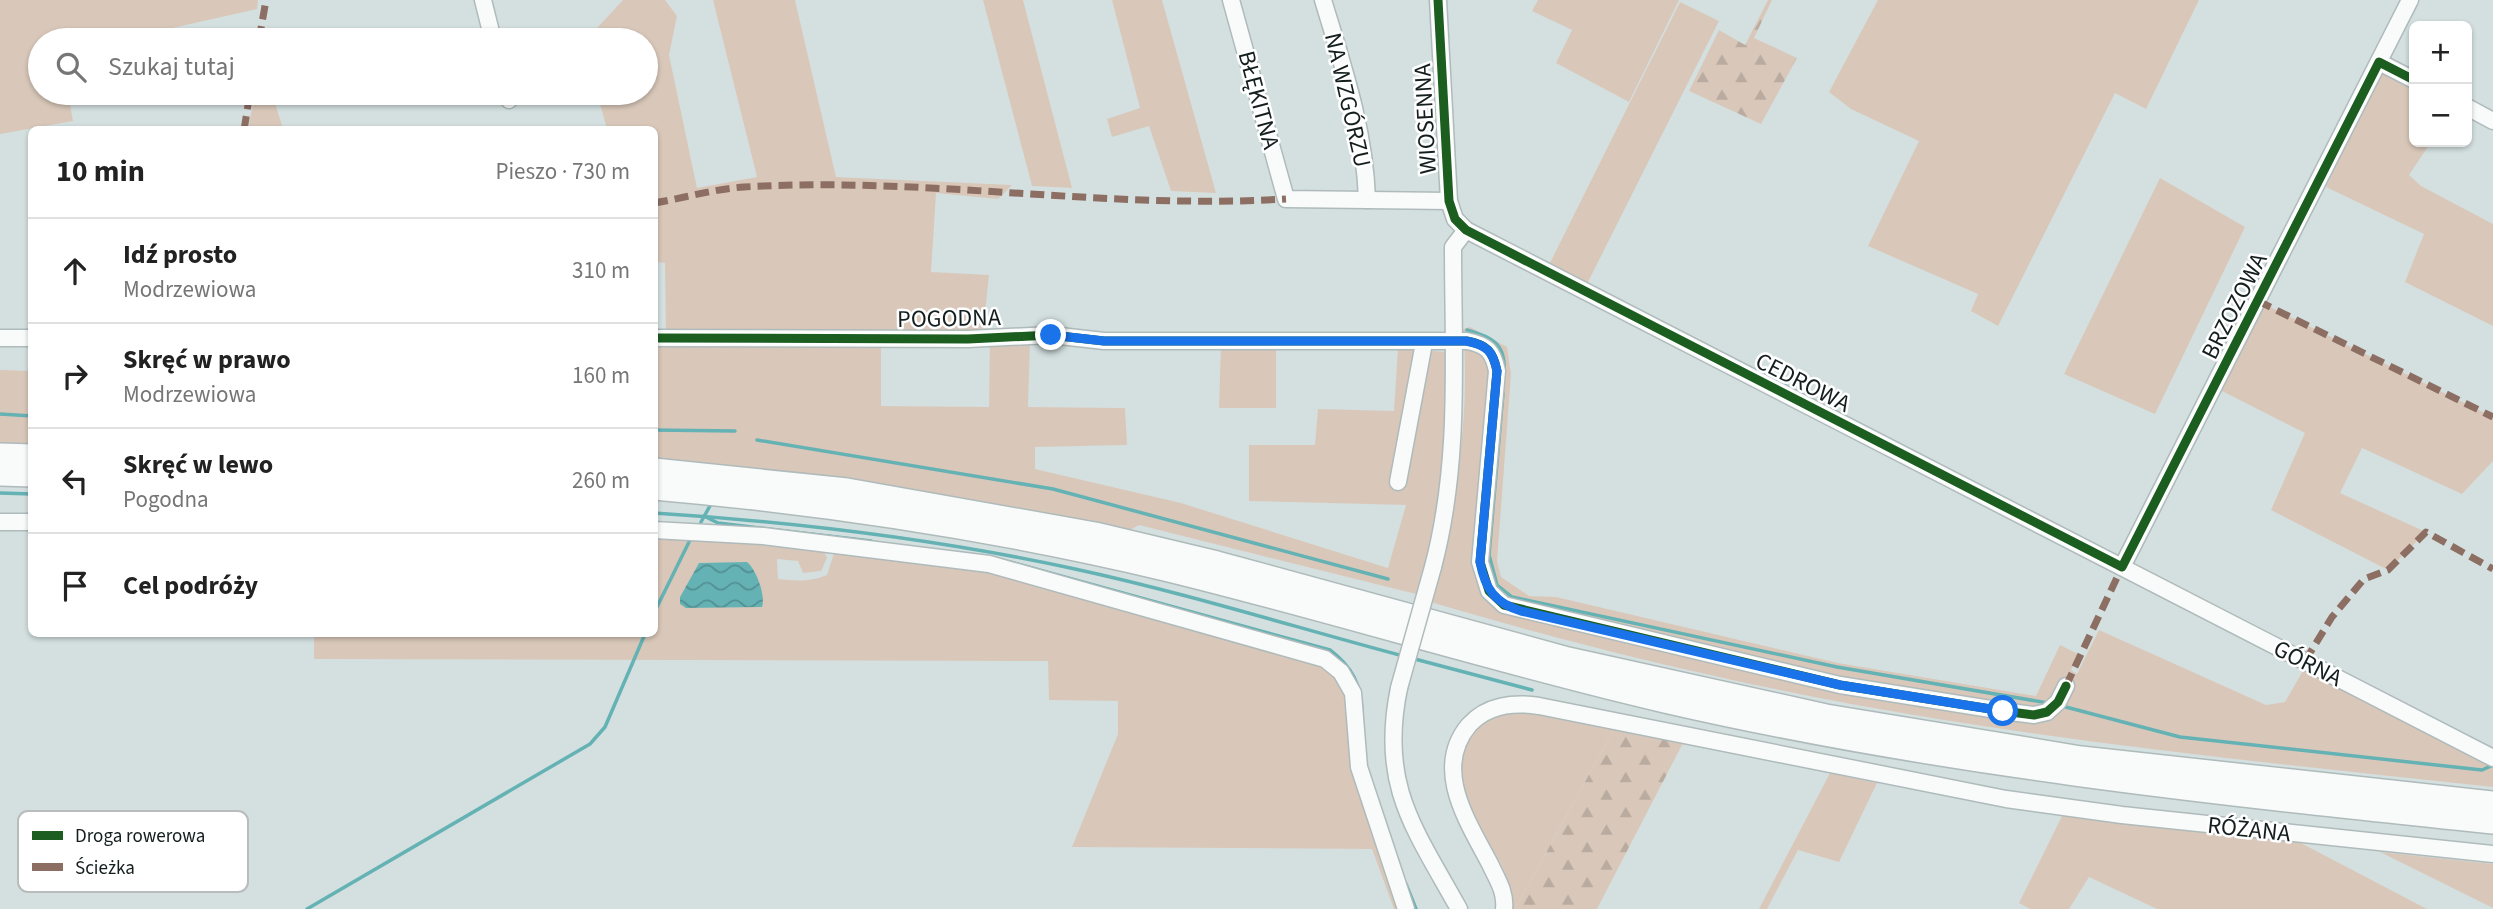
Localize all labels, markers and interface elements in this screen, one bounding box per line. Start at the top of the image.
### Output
map controls [2409,21,2472,147]
button: + [2409,21,2472,84]
search box [28,28,658,105]
street label: NA WZGÓRZU [1315,29,1380,171]
street label: BŁĘKITNA [1229,47,1288,153]
icon: search [52,48,90,86]
text: Szukaj tutaj [108,48,235,85]
street label: WIOSENNA [1405,63,1446,175]
button: − [2409,84,2472,147]
text: 10 min [56,150,145,193]
text: Pieszo · 730 m [495,155,630,188]
text: Idź prosto [123,236,237,273]
street label: BRZOZOWA [2193,247,2276,366]
icon: ahead [56,252,94,290]
text: 310 m [572,254,630,287]
text: Modrzewiowa [123,273,256,306]
street label: POGODNA [897,300,1001,337]
route end [1035,319,1066,350]
text: Skręć w prawo [123,341,291,378]
street label: CEDROWA [1749,344,1856,421]
icon: right [56,357,94,395]
text: 160 m [572,359,630,392]
text: Modrzewiowa [123,378,256,411]
text: Skręć w lewo [123,446,273,483]
icon: left [56,462,94,500]
text: 260 m [572,464,630,497]
text: Pogodna [123,483,209,516]
icon: arrive [56,567,94,605]
text: Cel podróży [123,567,258,604]
street label: GÓRNA [2267,631,2348,696]
route start [1987,695,2018,726]
street label: RÓŻANA [2206,808,2292,851]
legend [18,811,248,892]
text: Droga rowerowa [75,823,205,850]
text: Ścieżka [75,855,135,882]

